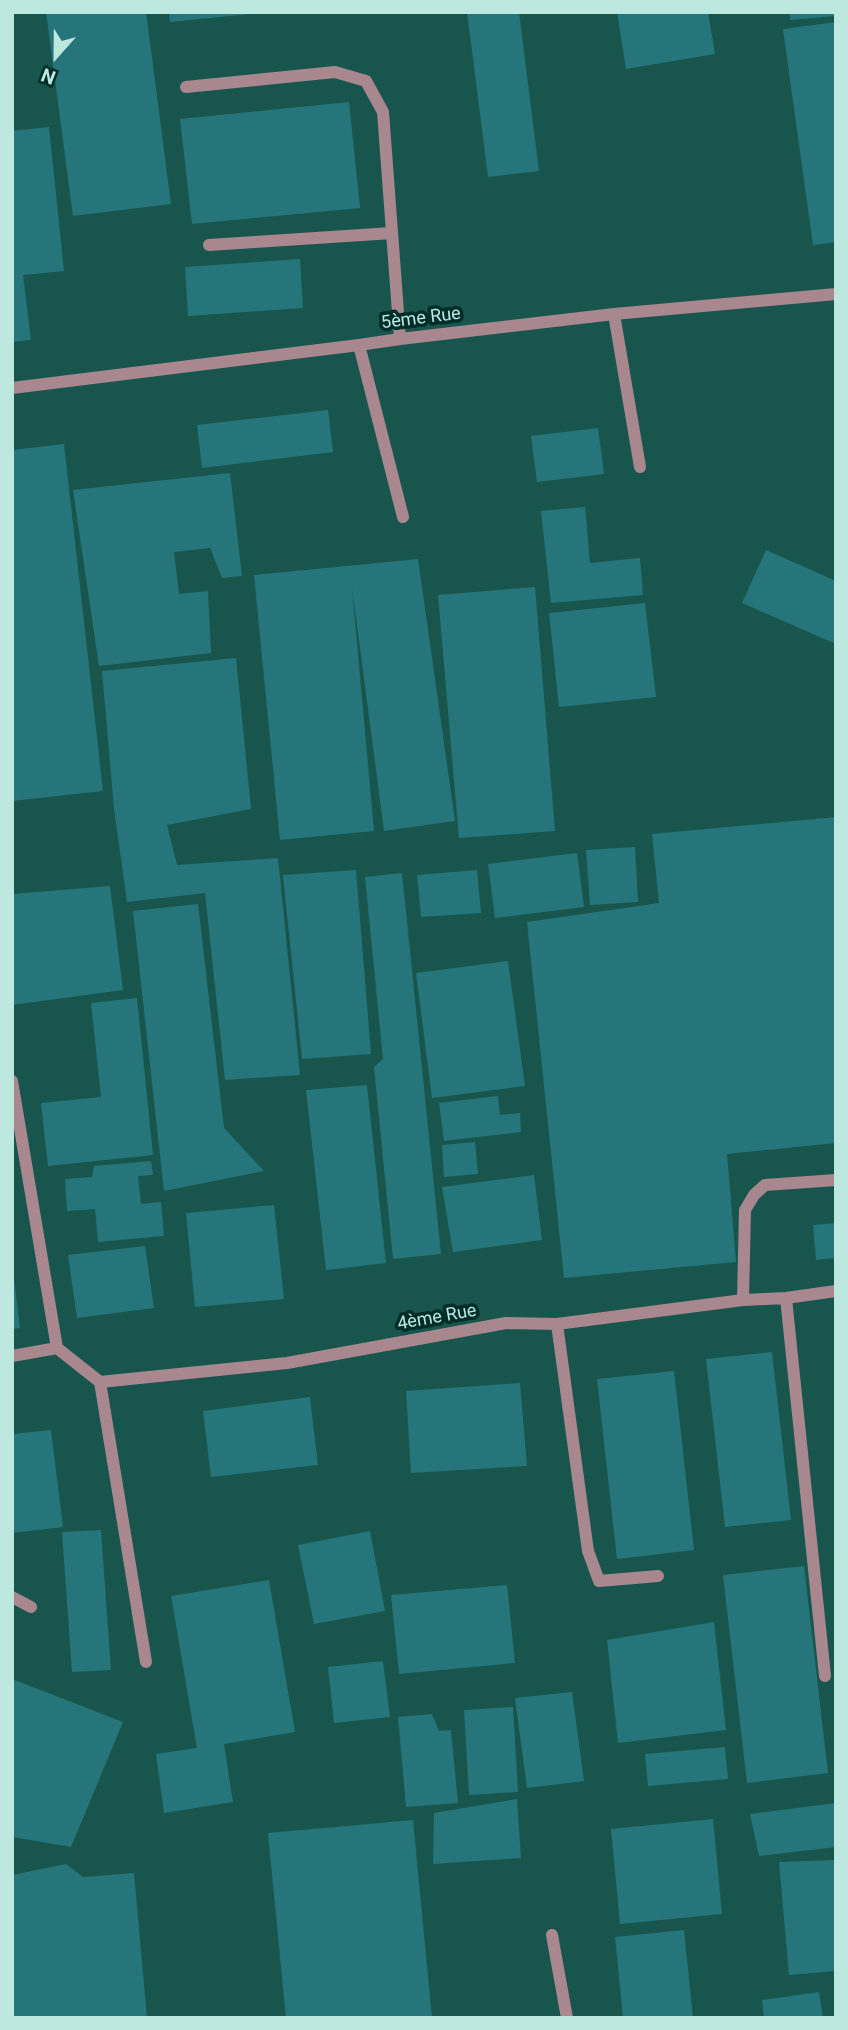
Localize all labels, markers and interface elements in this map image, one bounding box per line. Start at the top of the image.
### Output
north arrow [21,21,91,91]
text: N [38,63,59,89]
street label: 5ème Rue [380,303,462,335]
street label: 4ème Rue [396,1300,478,1336]

